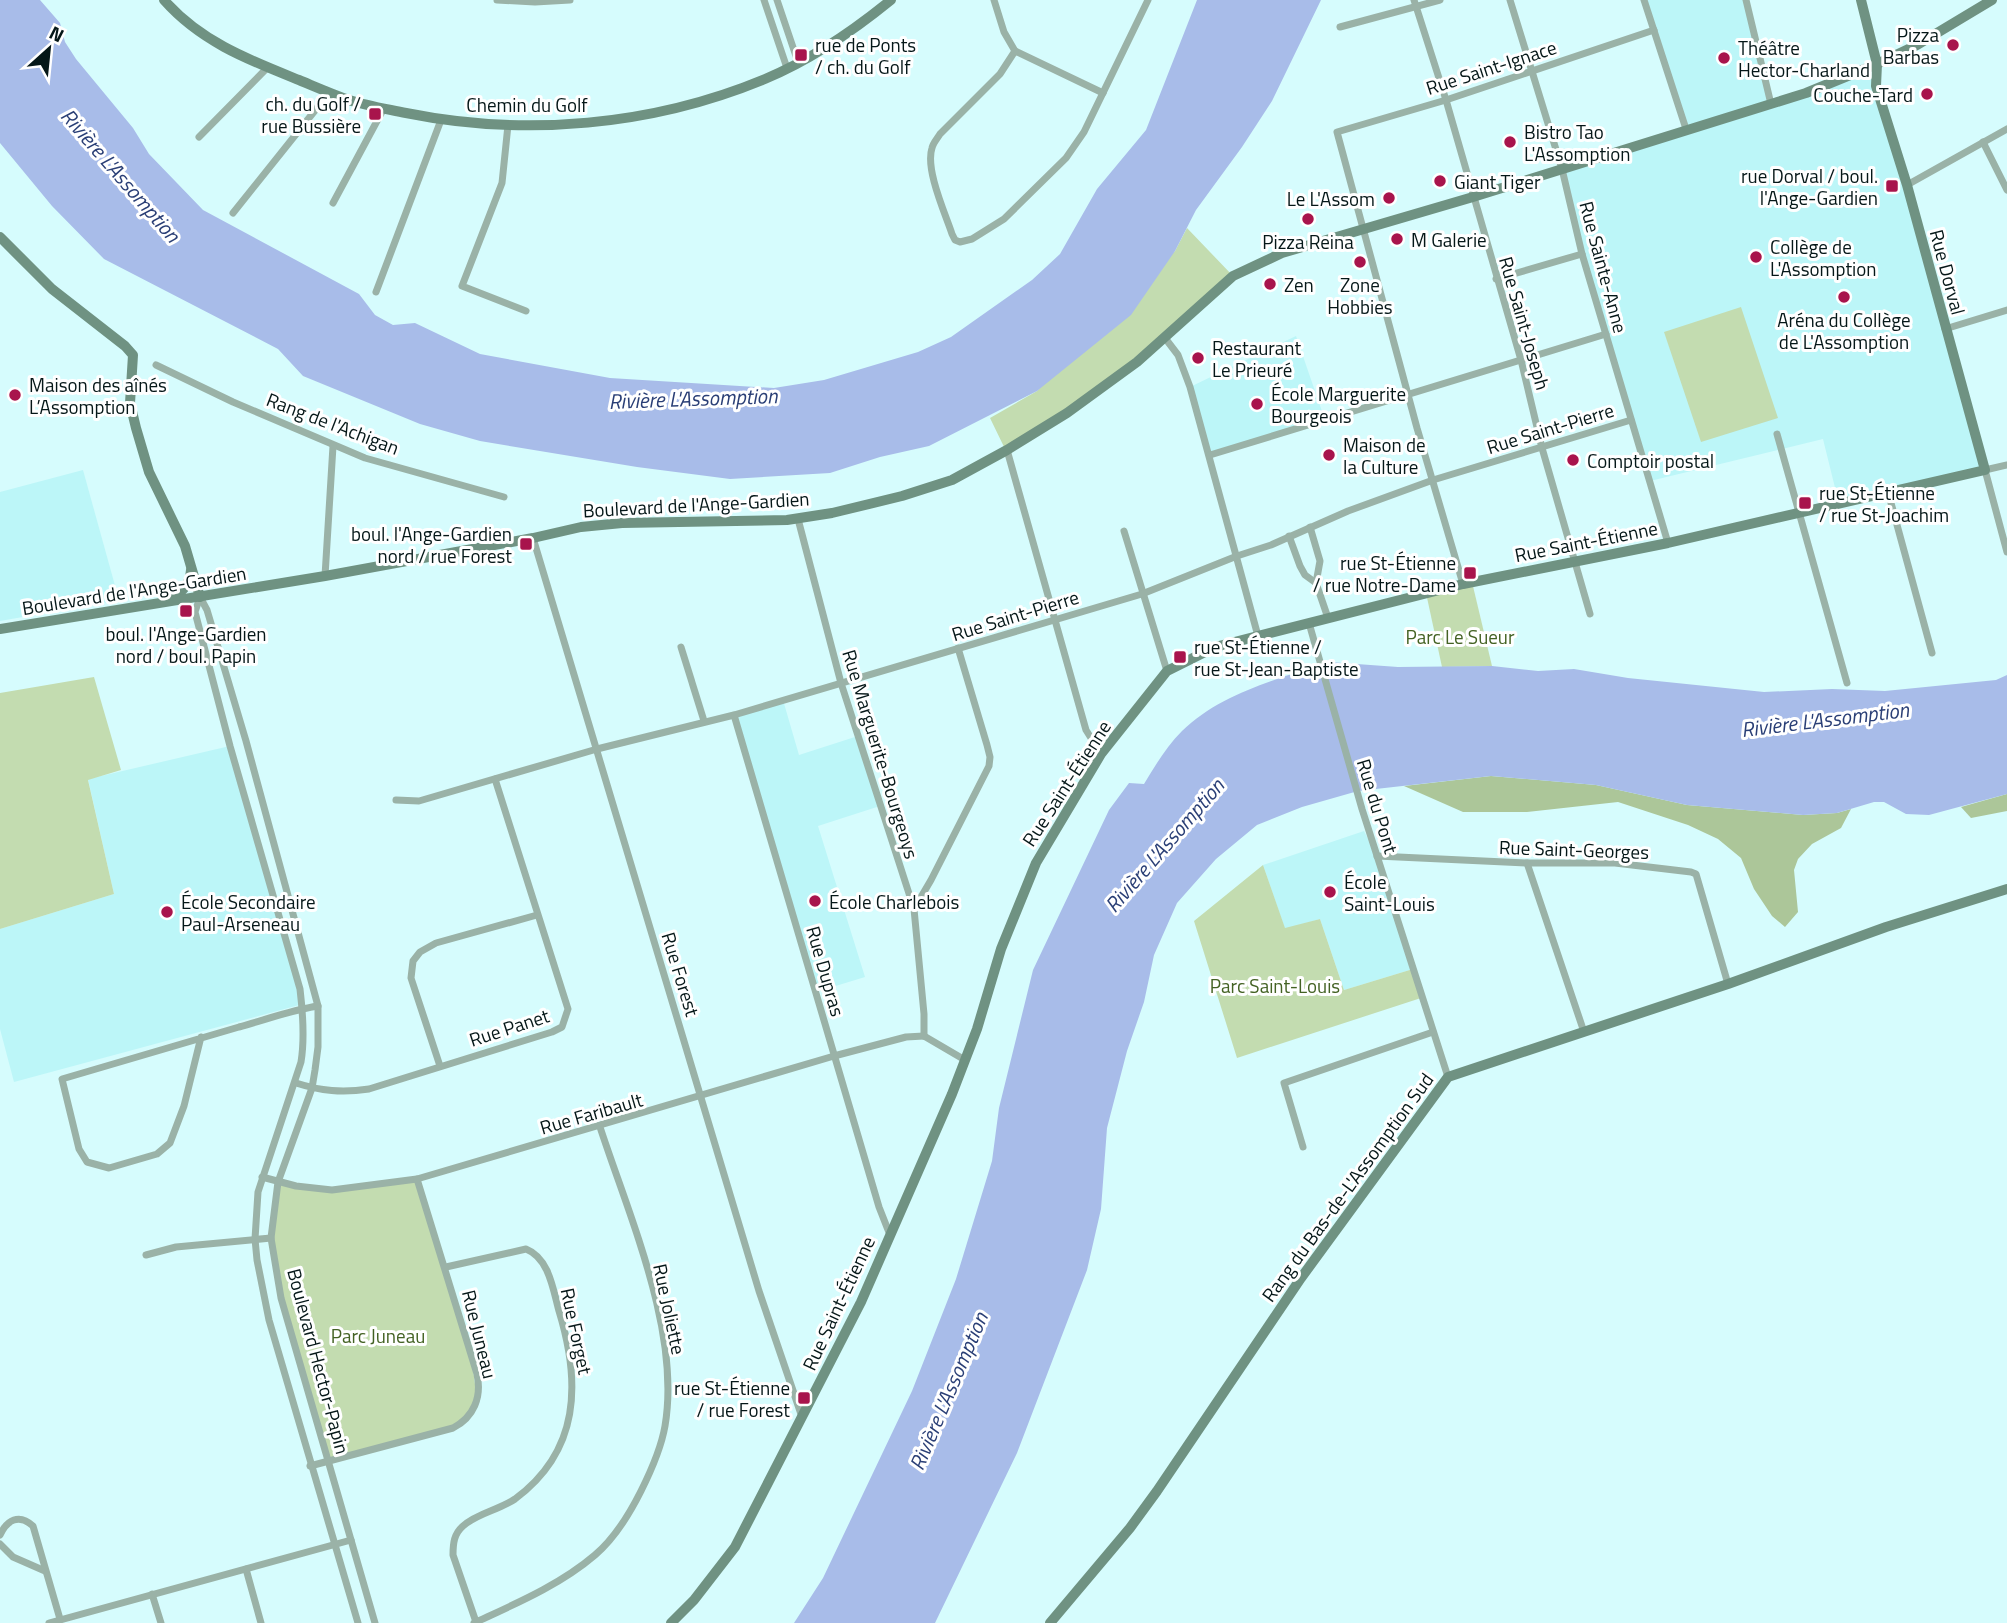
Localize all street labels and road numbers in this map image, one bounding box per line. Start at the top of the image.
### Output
street label: Rue Saint-Ignace [1422,32,1560,102]
street label: Chemin du Golf [466,90,588,119]
street label: Rue Sainte-Anne [1572,198,1636,336]
street label: Rue Dorval [1923,226,1973,318]
street label: Rue Saint-Joseph [1492,253,1558,393]
street label: Rang de l'Achigan [262,384,404,462]
street label: Rue Saint-Pierre [1483,395,1617,461]
street label: Boulevard de l'Ange-Gardien [582,484,810,524]
street label: Rue Saint-Étienne [1512,513,1660,569]
street label: Boulevard de l'Ange-Gardien [20,558,248,622]
street label: Rue Saint-Pierre [948,582,1082,648]
street label: Rue Marguerite-Bourgeoys [835,646,927,862]
street label: Rue Saint-Étienne [1014,714,1118,852]
street label: Rue du Pont [1350,755,1406,857]
street label: Rue Saint-Georges [1498,832,1650,866]
street label: Rue Dupras [799,922,853,1020]
street label: Rue Forest [654,928,708,1020]
street label: Rue Panet [465,1000,553,1054]
street label: Rang du Bas-de-L'Assomption Sud [1254,1066,1440,1308]
street label: Rue Faribault [536,1084,646,1142]
street label: Rue Saint-Étienne [794,1231,882,1375]
street label: Rue Joliette [646,1261,694,1357]
street label: Boulevard Hector-Papin [280,1265,358,1457]
street label: Rue Forget [554,1285,600,1377]
street label: Rue Juneau [455,1287,505,1381]

